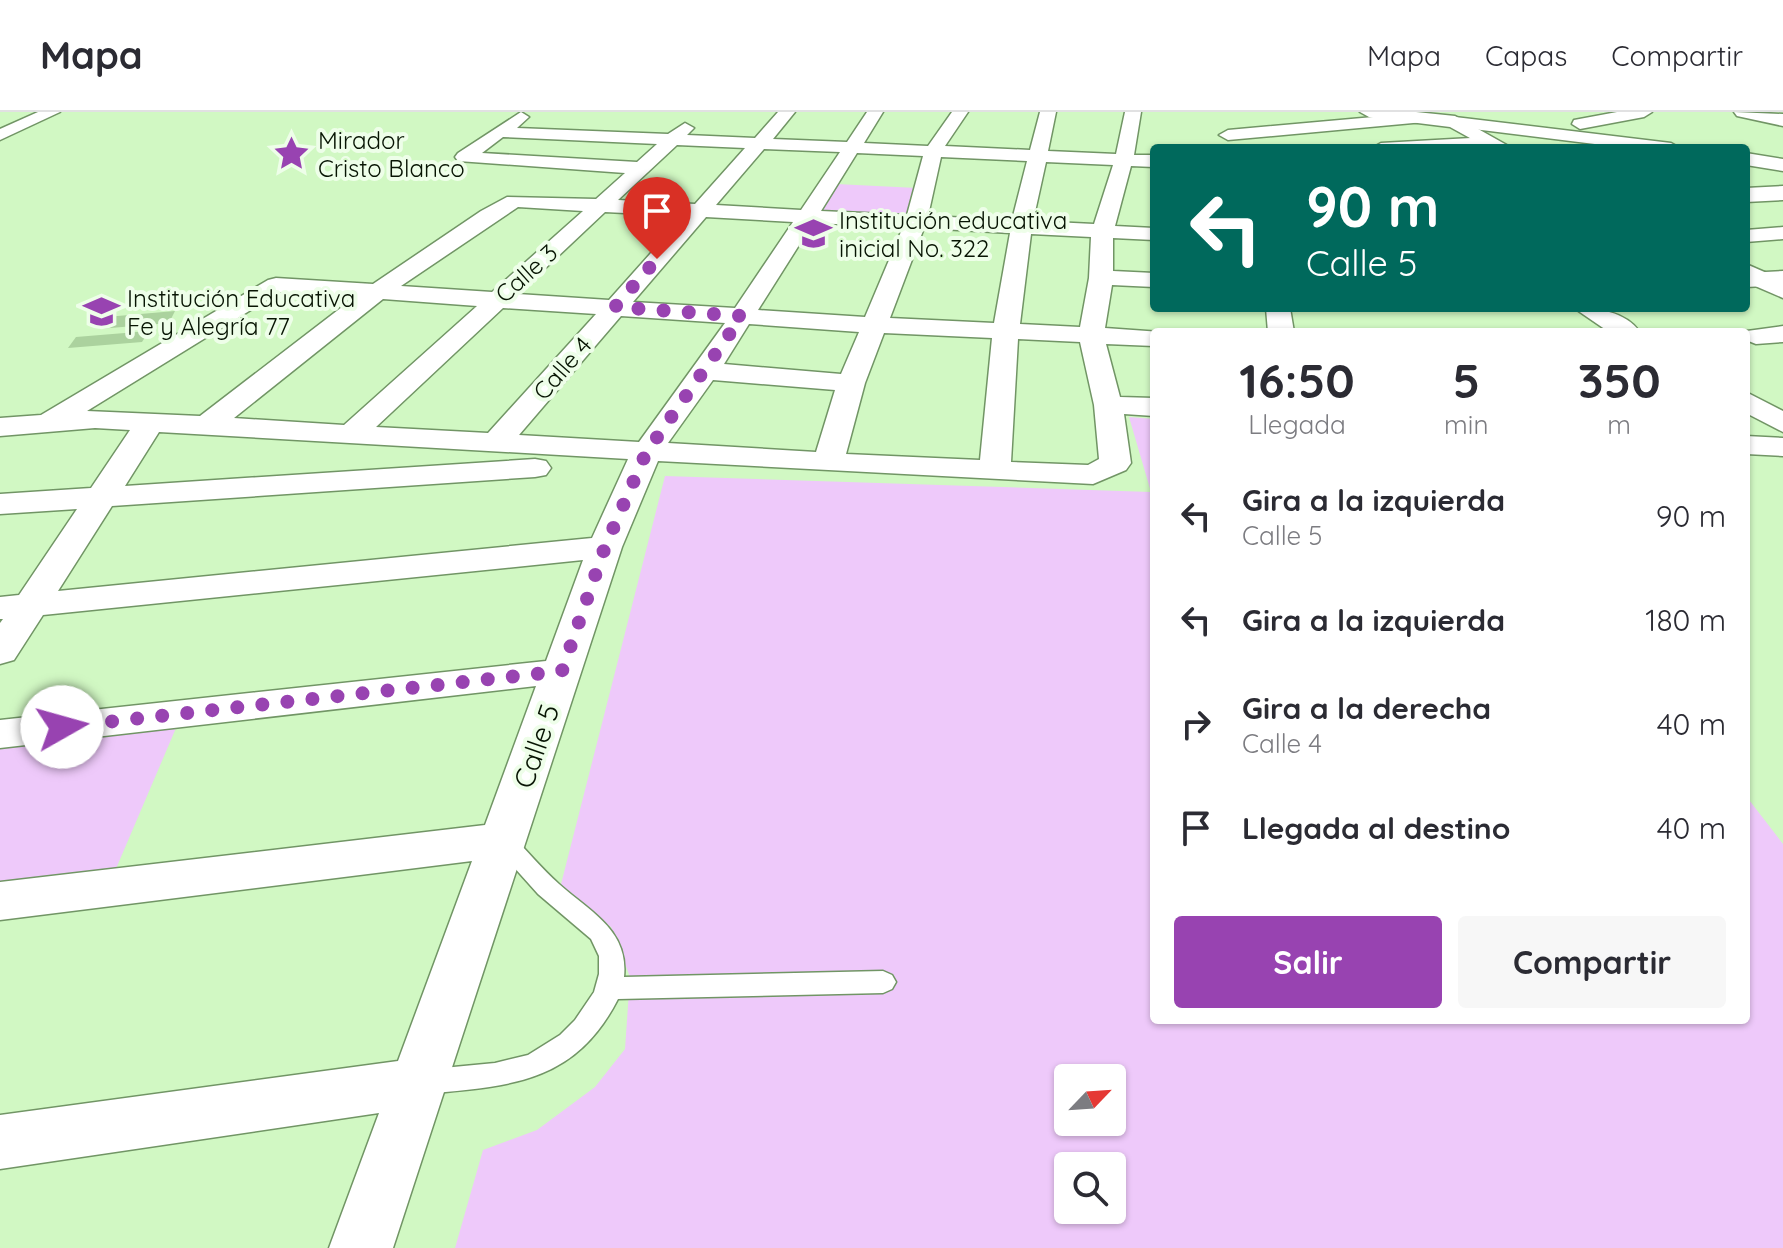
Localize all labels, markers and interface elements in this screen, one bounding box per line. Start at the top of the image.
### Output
text: Mapa [40,31,143,79]
text: Mapa [1367,38,1441,73]
text: Capas [1485,38,1567,73]
text: Compartir [1611,38,1743,73]
place label: Mirador Cristo Blanco [318,125,465,183]
place icon: Mirador Cristo Blanco [273,135,311,173]
text: 90 m [1306,171,1440,241]
icon: left [1174,176,1278,280]
pin [623,177,691,259]
icon: arrive [635,189,679,233]
place label: Institución educativa inicial No. 322 [839,205,1067,263]
school or university icon: Institución educativa inicial No. 322 [794,215,832,253]
street label: Calle 3 [489,237,563,309]
text: Calle 5 [1306,240,1417,285]
place label: Institución Educativa Fe y Alegría 77 [127,283,355,341]
school or university icon: Institución Educativa Fe y Alegría 77 [82,293,120,331]
street label: Calle 4 [526,330,598,406]
text: 16:50 [1239,350,1355,410]
text: 5 [1452,350,1480,410]
text: 350 [1578,350,1661,410]
text: Llegada [1248,408,1346,441]
text: min [1444,408,1488,441]
text: m [1607,408,1631,441]
text: Gira a la izquierda [1242,481,1505,519]
icon: left [1174,494,1218,538]
text: 90 m [1656,497,1726,535]
text: Calle 5 [1242,519,1322,552]
icon: left [1174,598,1218,642]
text: Gira a la izquierda [1242,601,1505,639]
text: 180 m [1645,601,1726,639]
position arrow [20,685,104,769]
text: Gira a la derecha [1242,689,1491,727]
street label: Calle 5 [505,699,567,793]
icon: right [1174,702,1218,746]
text: 40 m [1657,705,1726,743]
text: Calle 4 [1242,727,1322,760]
icon: arrive [1174,806,1218,850]
text: Llegada al destino [1242,809,1510,847]
text: 40 m [1657,809,1726,847]
button: Salir [1174,916,1442,1008]
button: Compartir [1458,916,1726,1008]
north arrow [1054,1064,1126,1136]
map controls [1054,1064,1126,1224]
button: search [1054,1152,1126,1224]

